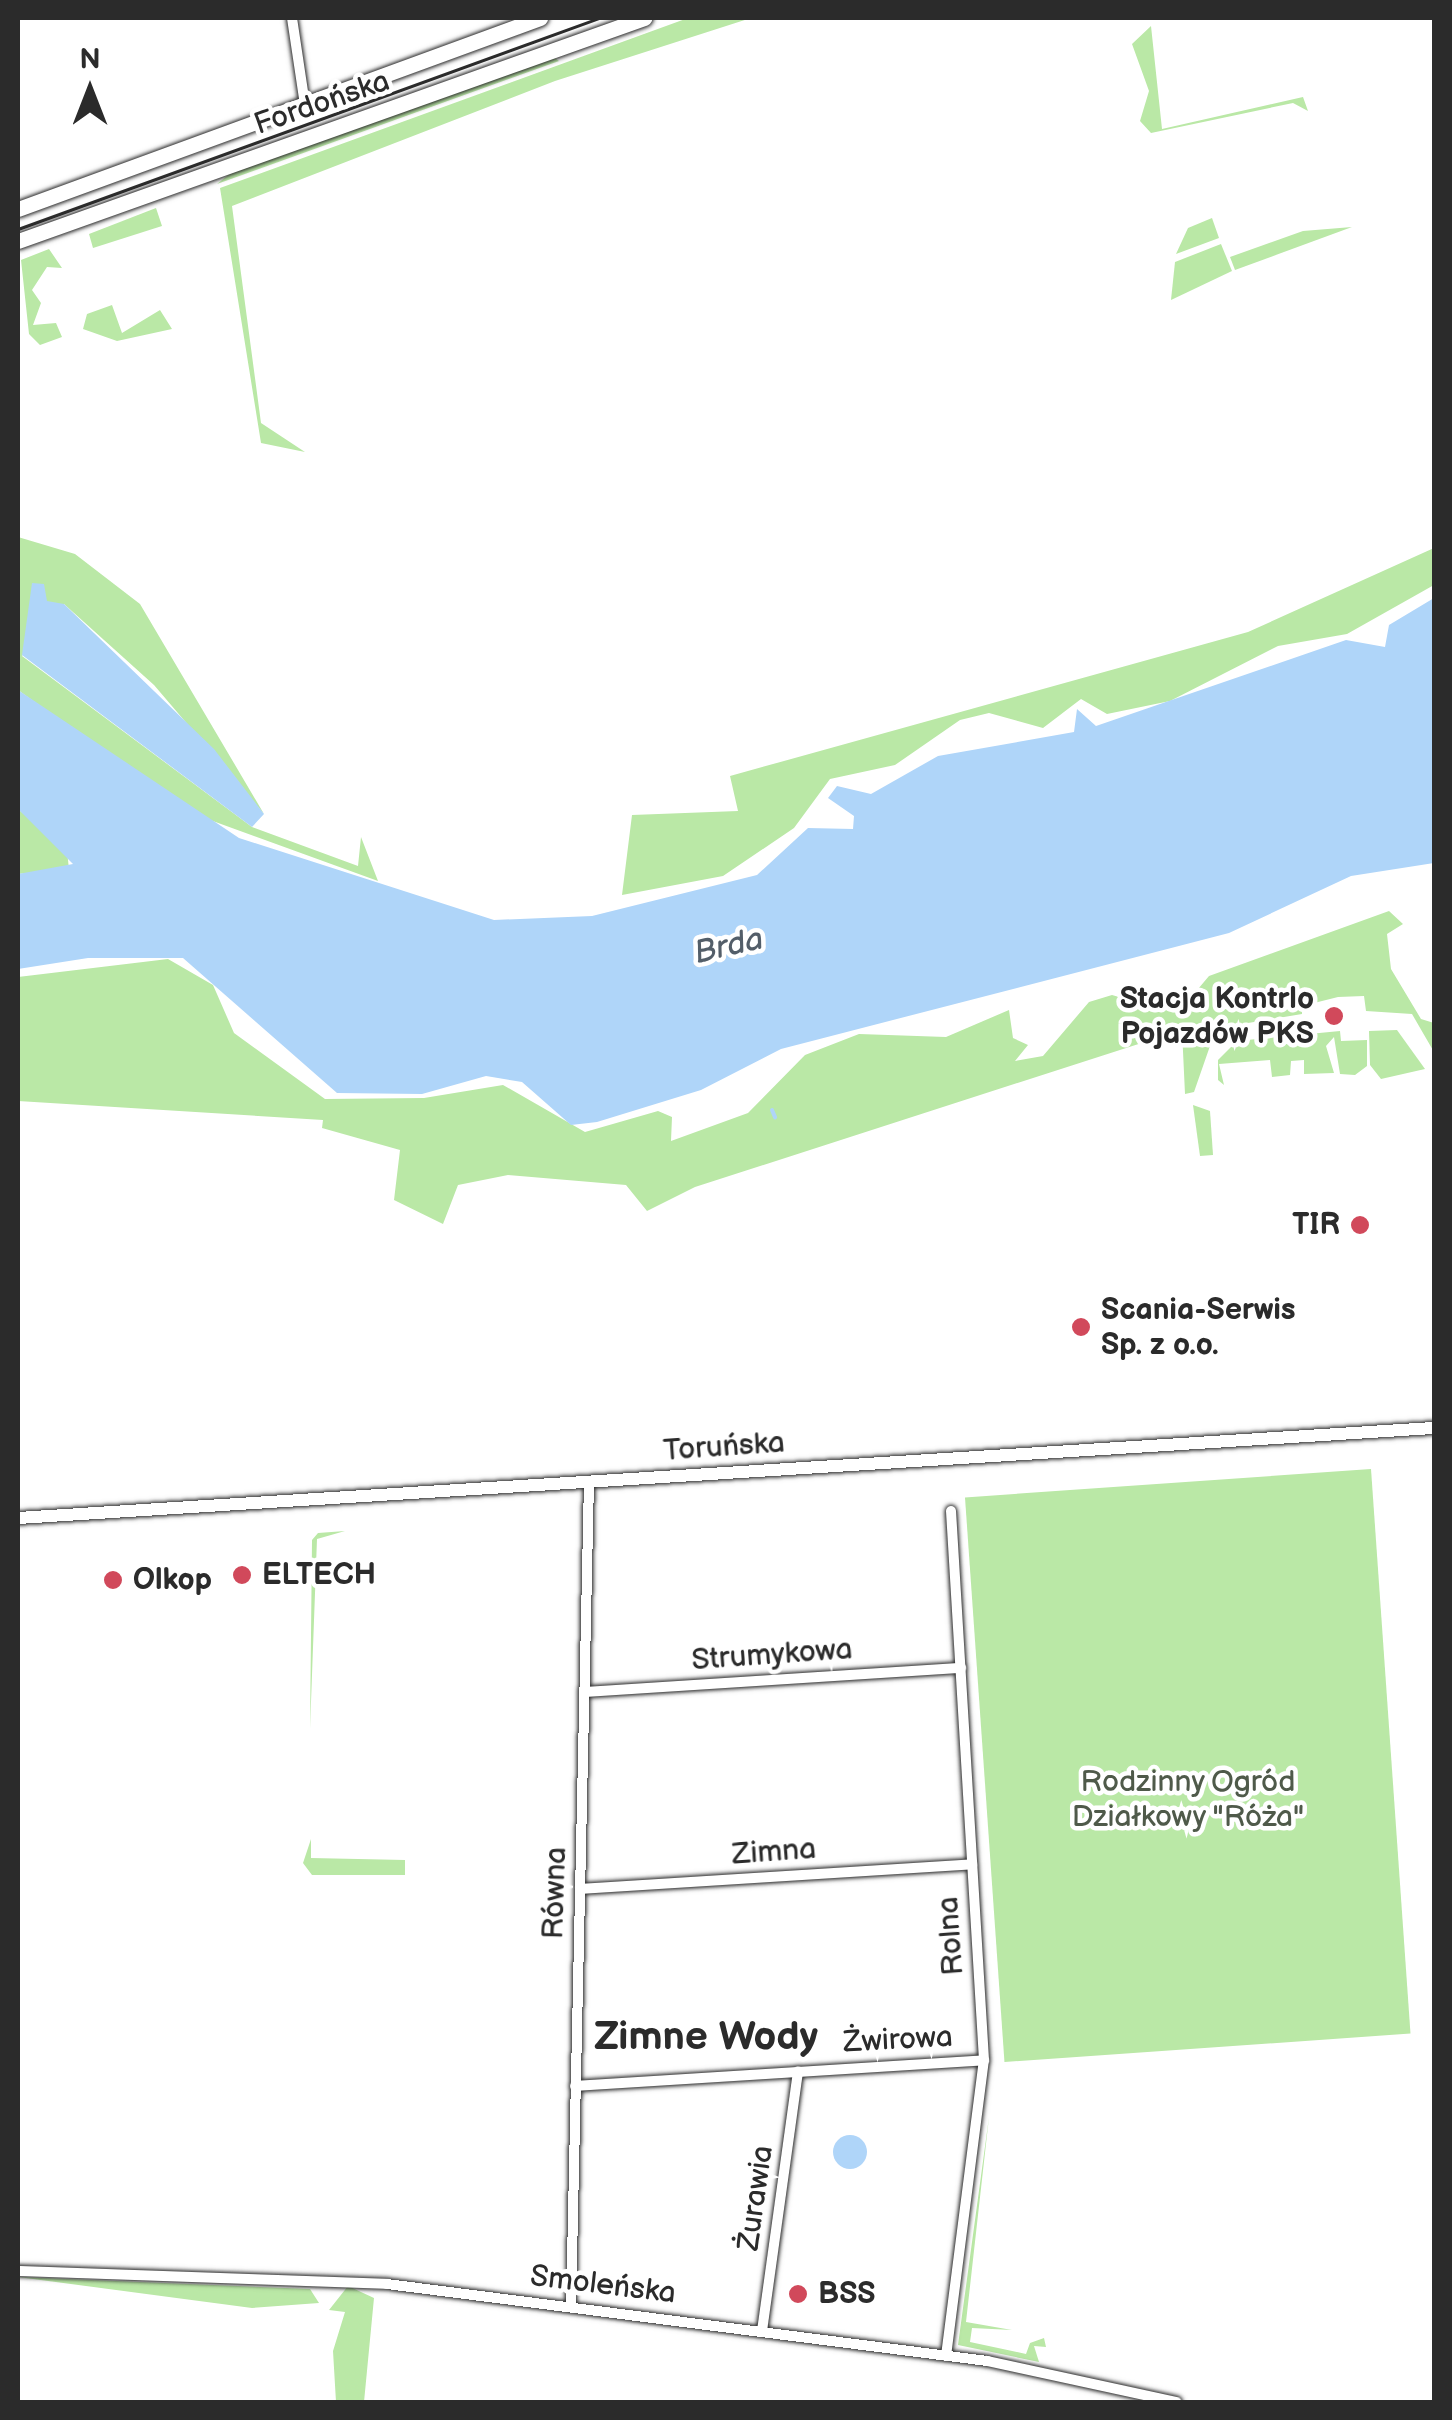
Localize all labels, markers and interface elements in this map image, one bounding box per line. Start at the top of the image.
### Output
north arrow [40,40,140,140]
text: N [79,43,101,76]
street label: Fordońska [250,63,394,143]
water label: Brda [691,920,767,974]
place label: Stacja Kontrlo Pojazdów PKS [1120,981,1314,1052]
marker: Stacja Kontrlo Pojazdów PKS [1323,1005,1345,1027]
place label: TIR [1292,1207,1340,1243]
marker: TIR [1349,1214,1371,1236]
place label: Scania-Serwis Sp. z o.o. [1101,1292,1296,1362]
marker: Scania-Serwis Sp. z o.o. [1070,1316,1092,1338]
street label: Toruńska [662,1425,786,1469]
place label: ELTECH [262,1557,376,1593]
place label: Olkop [133,1562,212,1598]
marker: ELTECH [231,1564,253,1586]
marker: Olkop [102,1569,124,1591]
street label: Strumykowa [690,1631,854,1679]
park label: Rodzinny Ogród Działkowy "Róża" [1071,1764,1305,1834]
street label: Zimna [731,1831,817,1873]
street label: Równa [535,1846,575,1940]
street label: Rolna [930,1895,972,1977]
district label: Zimne Wody [594,2013,818,2061]
street label: Żwirowa [842,2019,954,2061]
street label: Żurawia [731,2143,781,2253]
street label: Smoleńska [528,2258,678,2312]
place label: BSS [818,2276,876,2312]
marker: BSS [787,2283,809,2305]

